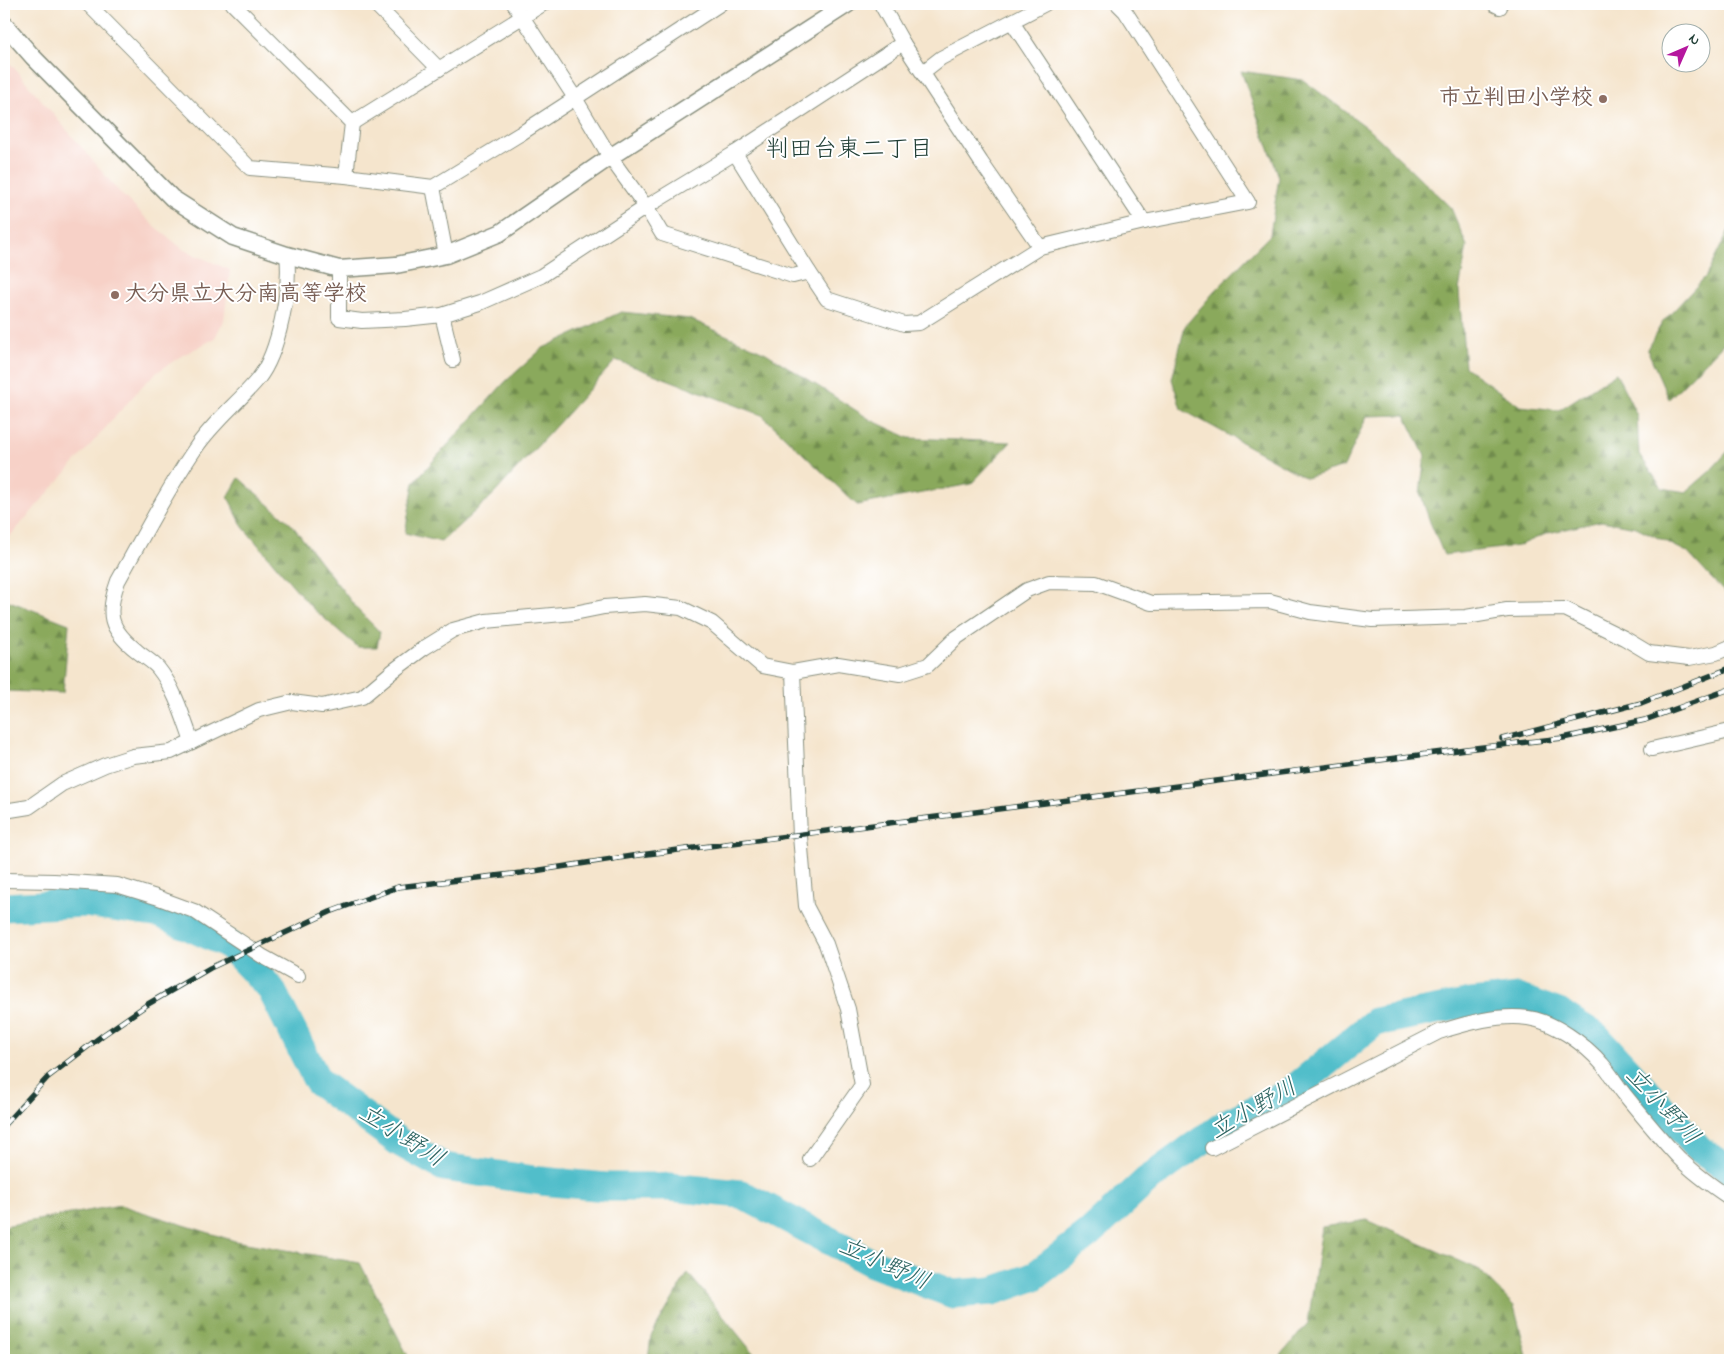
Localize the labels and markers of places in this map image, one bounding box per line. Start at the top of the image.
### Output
place label: 市立判田小学校 [1439,83,1593,115]
marker: 市立判田小学校 [1597,93,1609,105]
place label: 大分県立大分南高等学校 [125,279,367,311]
marker: 大分県立大分南高等学校 [109,289,121,301]

